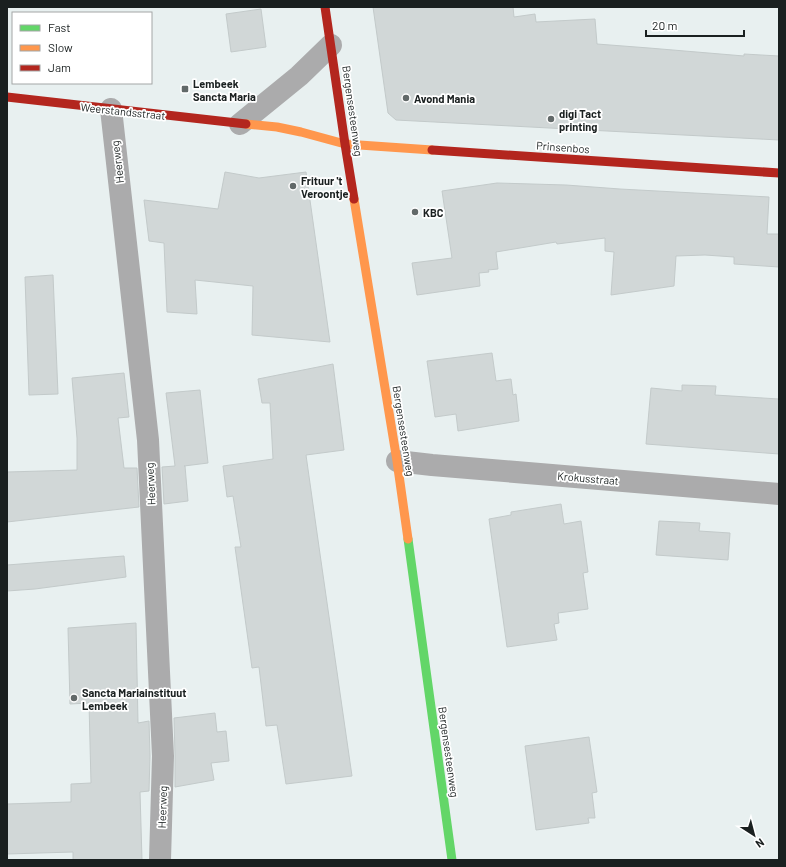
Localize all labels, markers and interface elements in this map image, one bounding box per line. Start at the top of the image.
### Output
legend [12,12,152,84]
scale bar [646,12,744,38]
text: 20 m [652,18,678,32]
text: Fast [48,20,71,34]
text: Slow [48,40,73,54]
text: Jam [48,60,71,74]
street label: Bergensesteenweg [340,65,366,157]
place label: Lembeek Sancta Maria [193,77,256,103]
marker: Lembeek Sancta Maria [180,84,190,94]
place label: Avond Mania [414,92,475,105]
marker: Avond Mania [401,93,411,103]
street label: Weerstandsstraat [80,100,166,122]
place label: digi Tact printing [559,107,601,133]
marker: digi Tact printing [546,114,556,124]
street label: Prinsenbos [536,139,590,155]
street label: Heerweg [108,140,126,184]
place label: Frituur 't Veroontje [301,174,349,200]
marker: Frituur 't Veroontje [288,181,298,191]
place label: KBC [423,206,444,219]
marker: KBC [410,207,420,217]
street label: Bergensesteenweg [390,385,418,477]
street label: Heerweg [142,462,158,506]
street label: Krokusstraat [557,469,619,487]
place label: Sancta Mariainstituut Lembeek [82,686,187,712]
marker: Sancta Mariainstituut Lembeek [69,693,79,703]
street label: Bergensesteenweg [436,706,462,798]
street label: Heerweg [155,785,169,829]
north arrow [734,815,774,855]
text: N [753,836,767,851]

